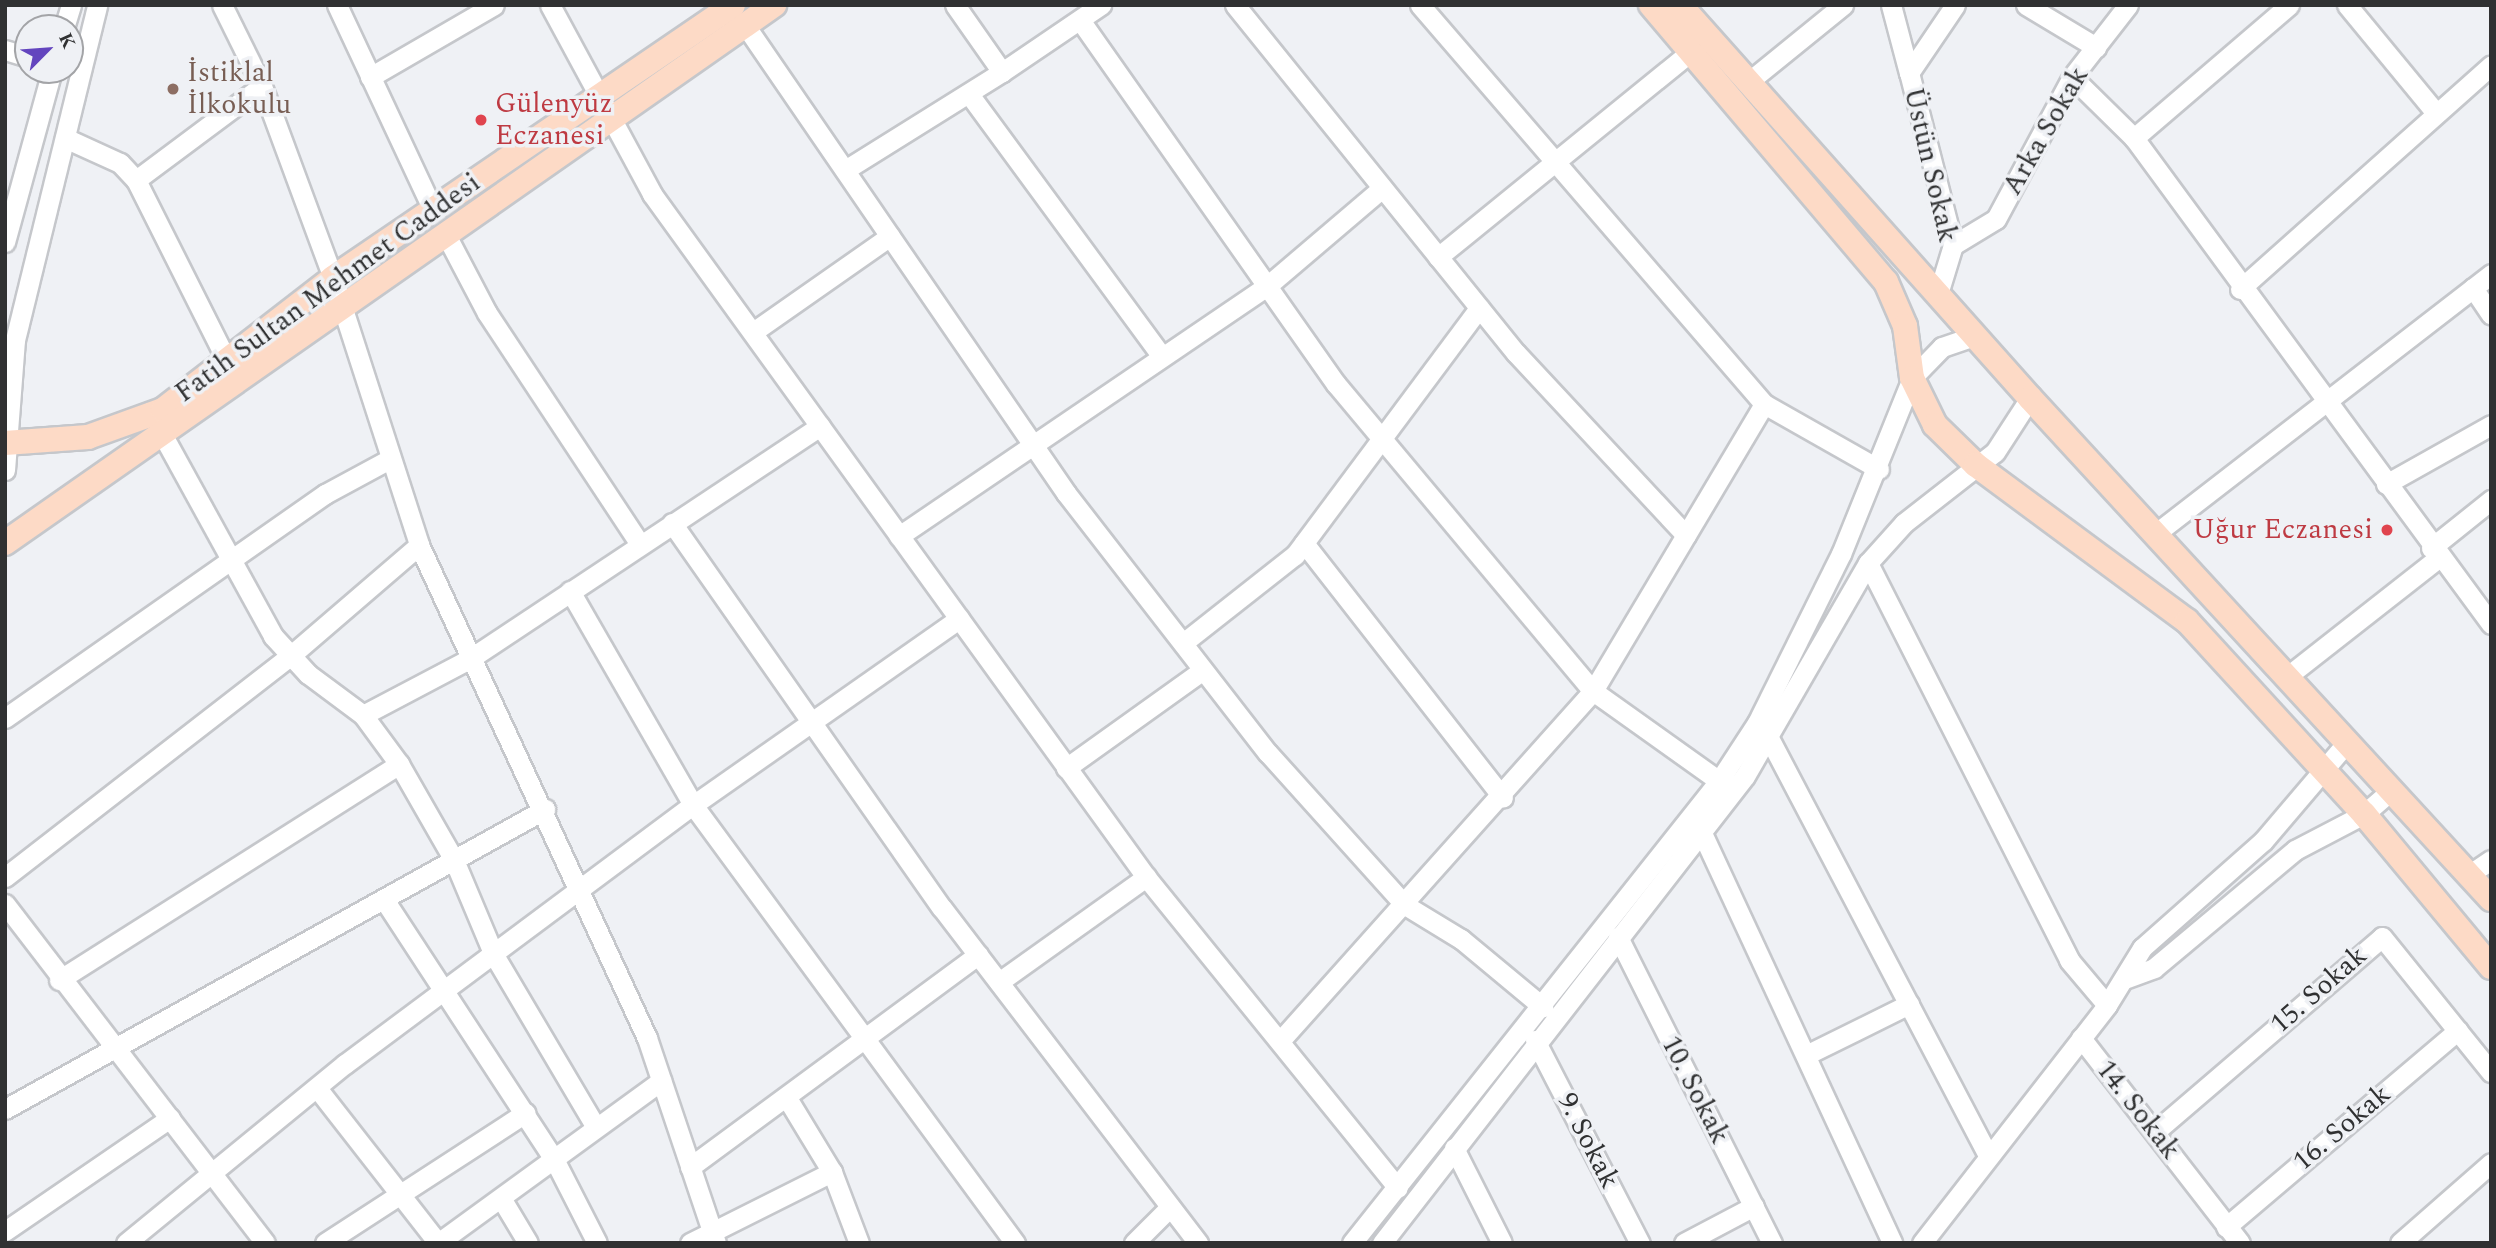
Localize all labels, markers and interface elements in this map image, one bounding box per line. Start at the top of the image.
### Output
north arrow [14,14,84,84]
text: K [50,28,83,54]
place label: İstiklal İlkokulu [187,56,291,122]
street label: Arka Sokak [1996,61,2096,201]
marker: İstiklal İlkokulu [165,81,181,97]
street label: Üstün Sokak [1896,84,1964,246]
place label: Gülenyüz Eczanesi [495,87,613,153]
marker: Gülenyüz Eczanesi [473,112,489,128]
street label: Fatih Sultan Mehmet Caddesi [169,166,487,410]
place label: Uğur Eczanesi [2193,513,2373,547]
marker: Uğur Eczanesi [2379,522,2395,538]
street label: 15. Sokak [2264,939,2374,1041]
street label: 10. Sokak [1653,1030,1737,1150]
street label: 14. Sokak [2089,1054,2187,1166]
street label: 16. Sokak [2286,1078,2398,1178]
street label: 9. Sokak [1550,1088,1626,1194]

